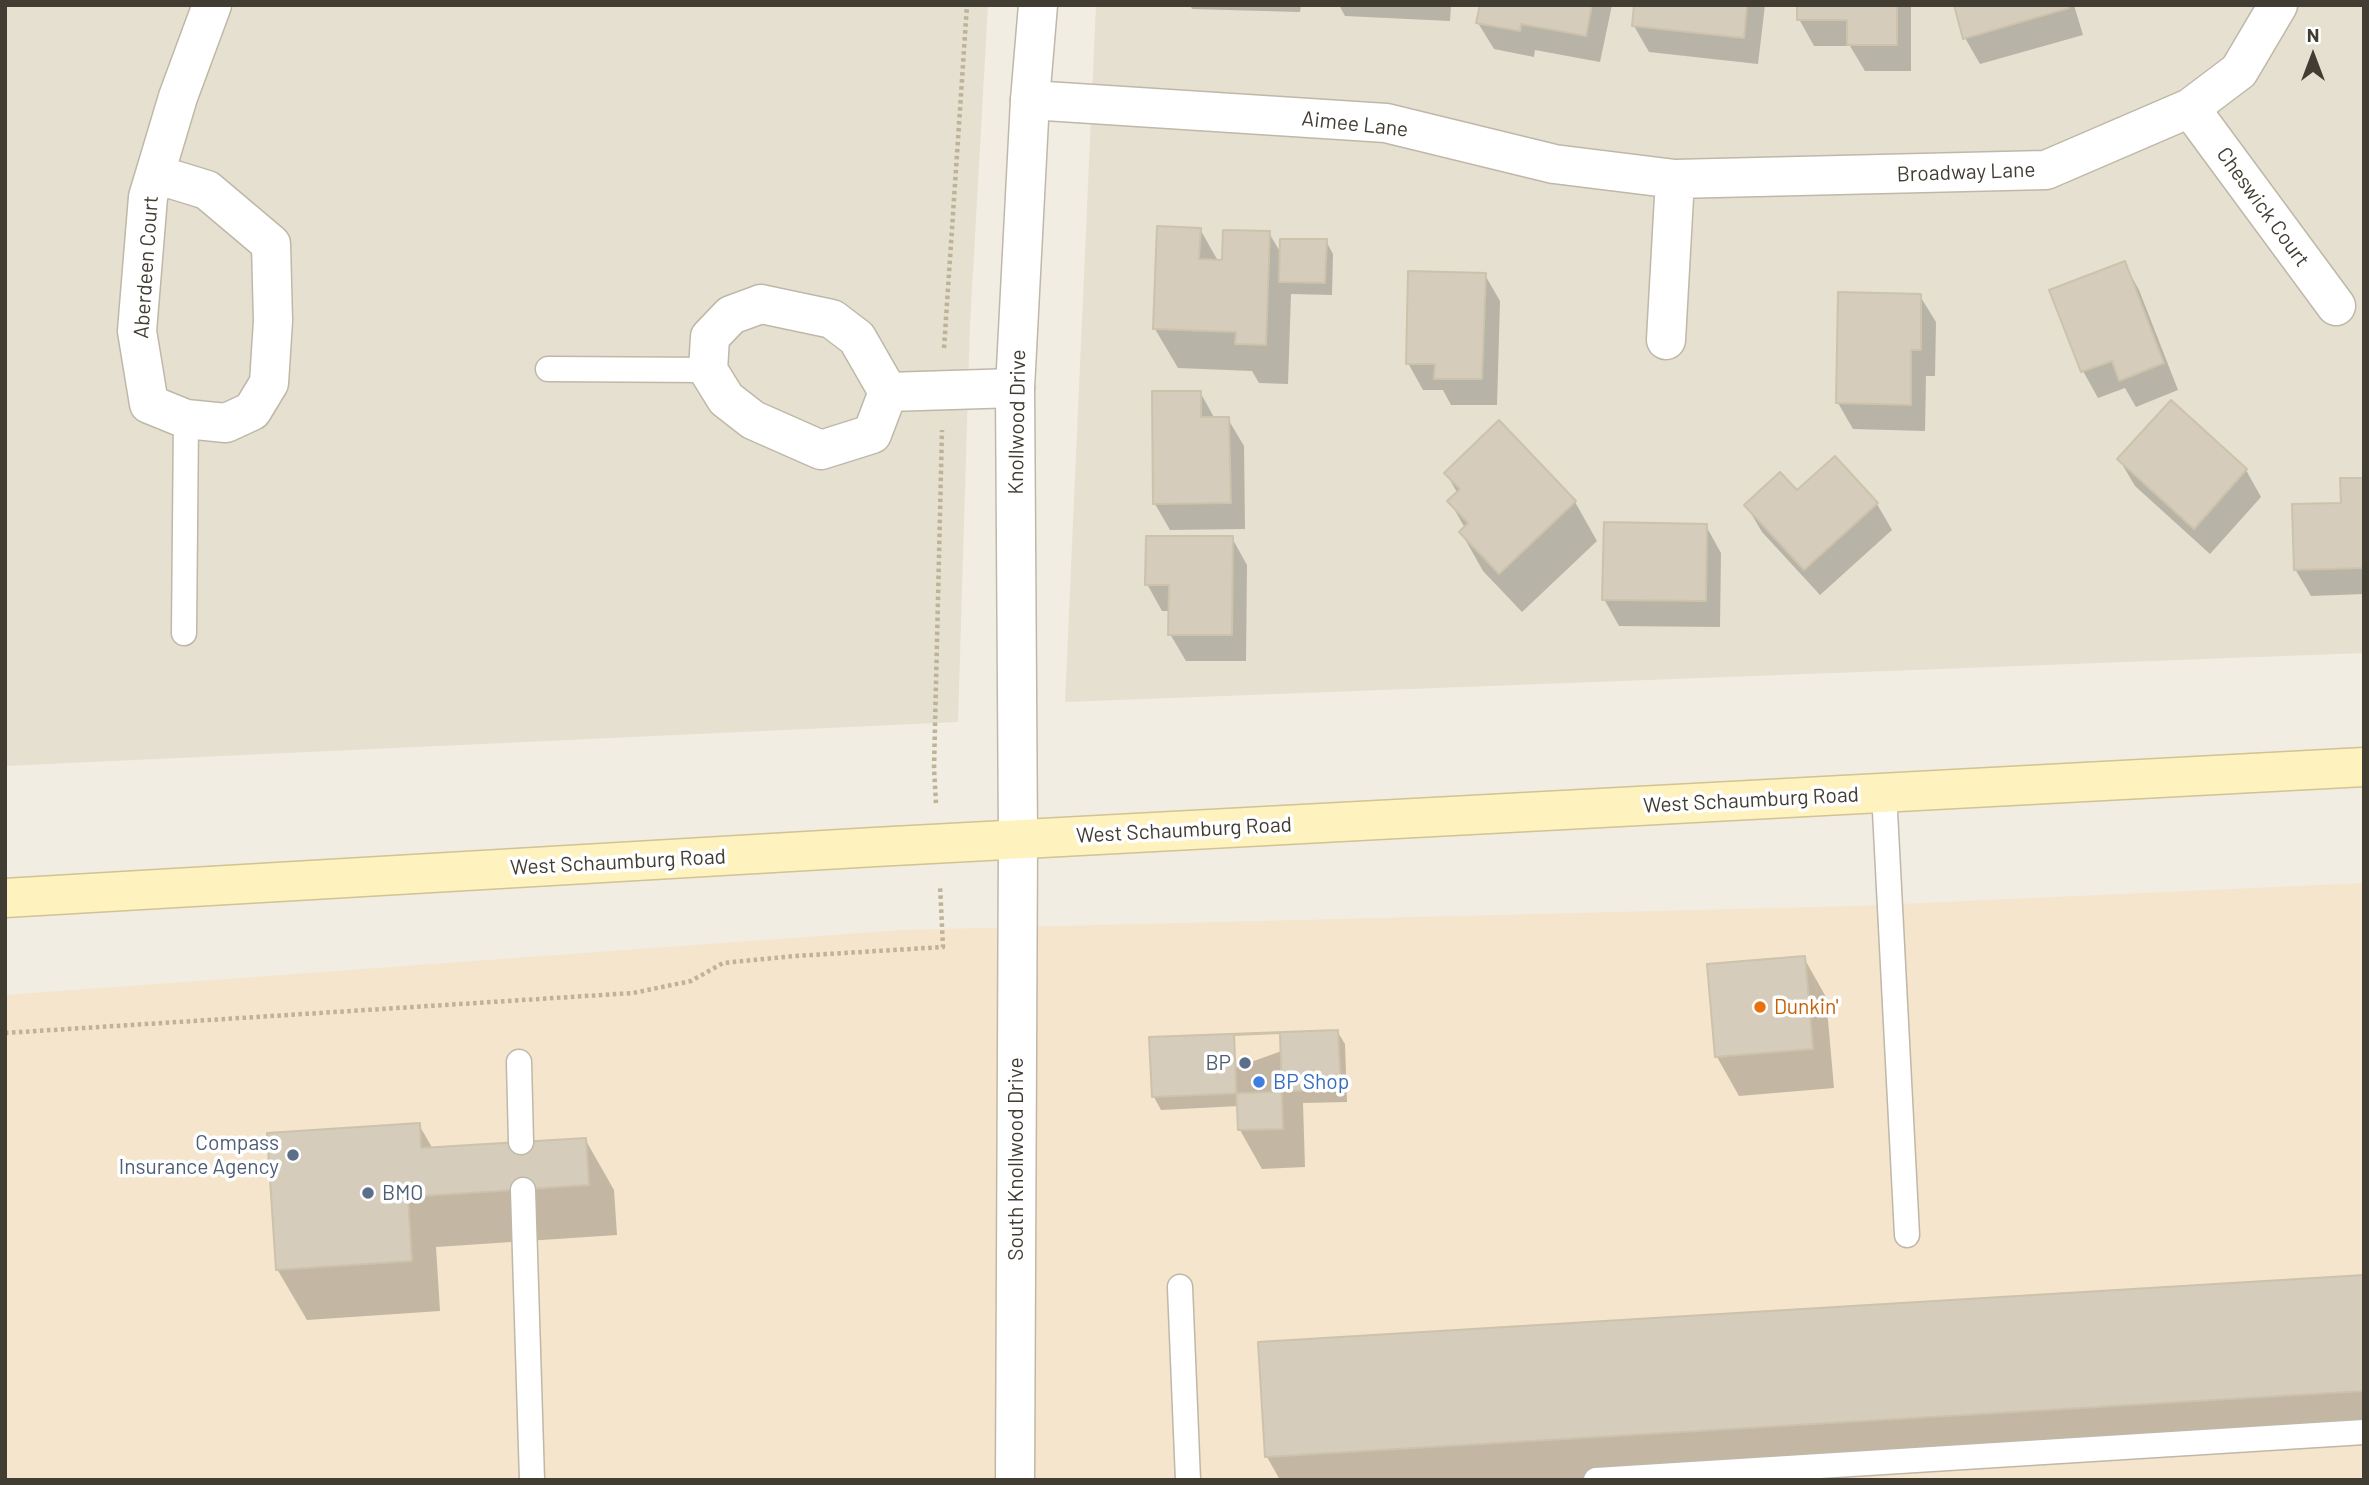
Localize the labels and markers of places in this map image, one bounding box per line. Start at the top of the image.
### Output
place label: Dunkin' [1774,994,1839,1020]
marker: Dunkin' [1752,999,1768,1015]
place label: BP [1205,1050,1231,1076]
marker: BP [1237,1055,1253,1071]
place label: BP Shop [1273,1069,1349,1095]
marker: BP Shop [1251,1074,1267,1090]
place label: Compass Insurance Agency [119,1130,279,1180]
marker: Compass Insurance Agency [285,1147,301,1163]
place label: BMO [382,1180,423,1206]
marker: BMO [360,1185,376,1201]

